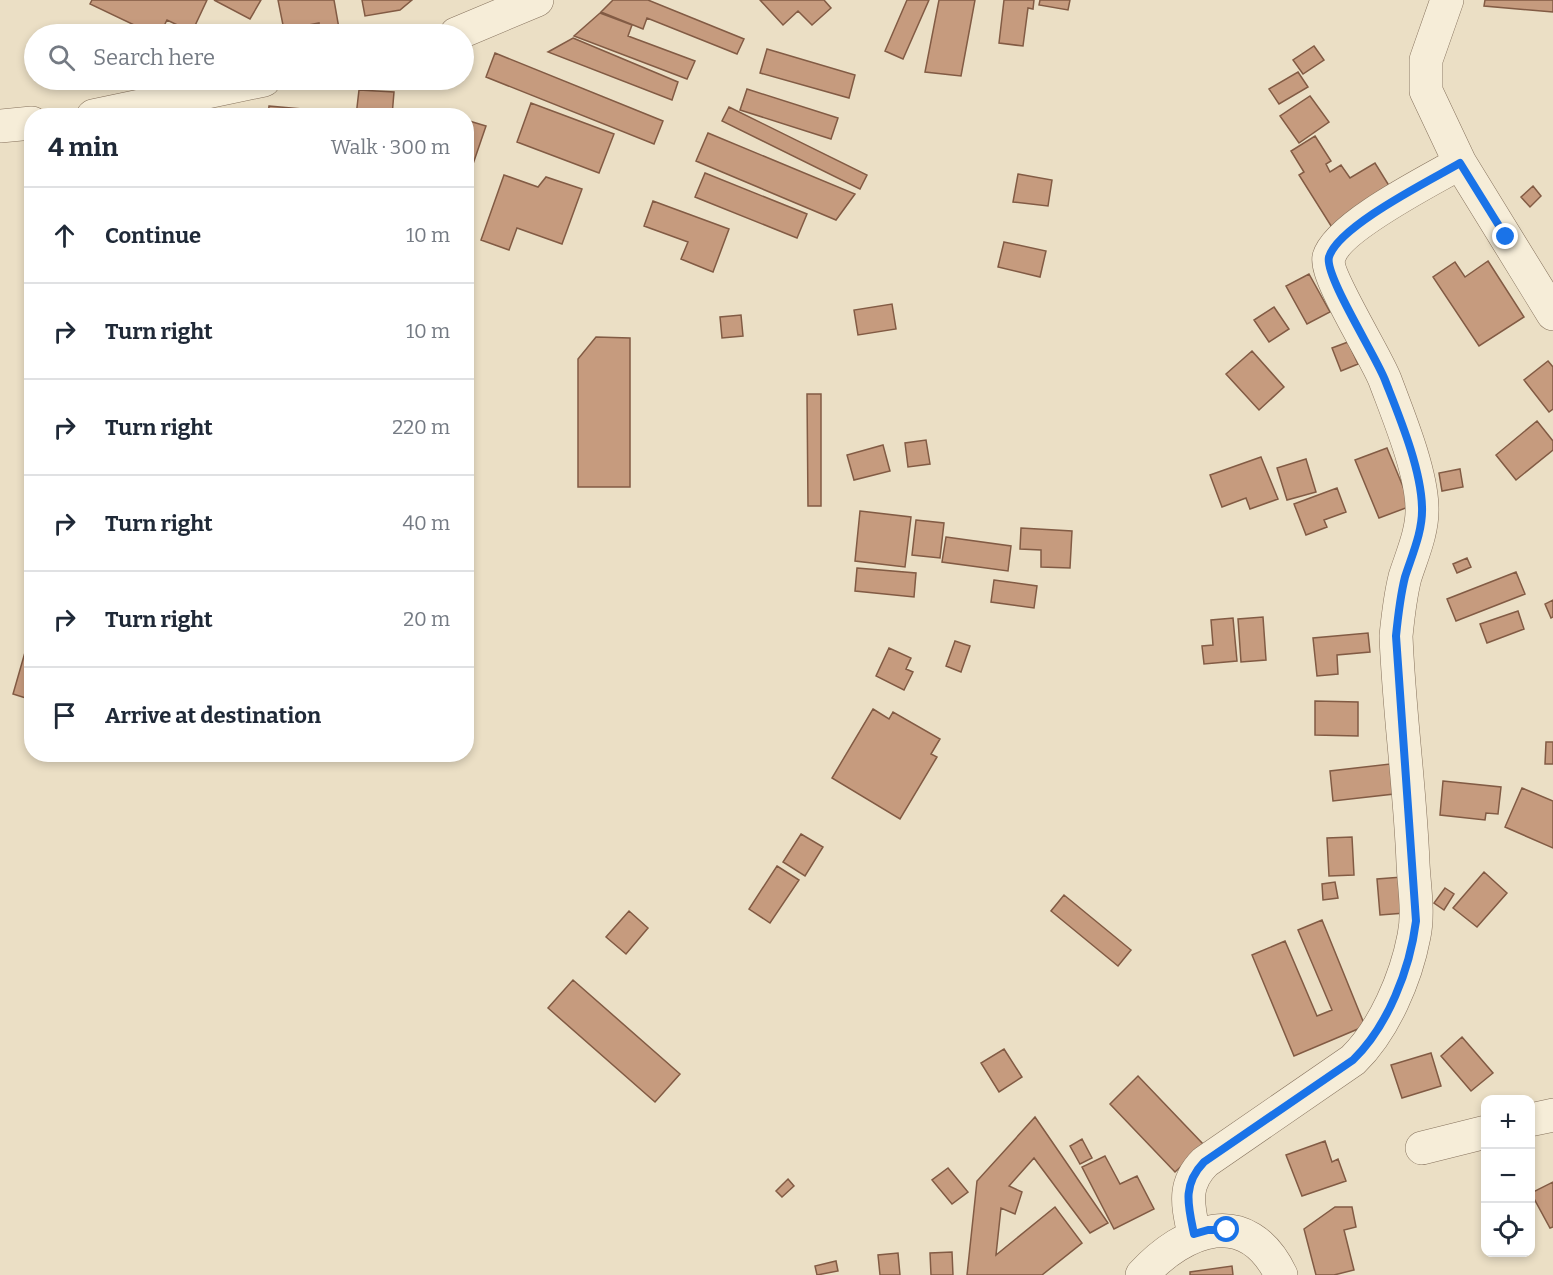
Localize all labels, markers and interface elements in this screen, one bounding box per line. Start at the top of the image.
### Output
search box [24,24,474,90]
icon: search [45,41,78,74]
text: Search here [93,44,215,71]
text: 4 min [48,132,118,163]
text: Walk · 300 m [331,135,450,159]
icon: ahead [48,219,81,252]
text: Continue [105,222,201,249]
text: 10 m [406,223,450,247]
route end [1492,223,1518,249]
icon: right [48,315,81,348]
text: Turn right [105,318,213,345]
text: 10 m [406,319,450,343]
icon: right [48,411,81,444]
text: Turn right [105,414,213,441]
text: 220 m [392,415,450,439]
icon: right [48,507,81,540]
text: Turn right [105,510,213,537]
text: 40 m [402,511,450,535]
icon: right [48,603,81,636]
text: Turn right [105,606,213,633]
text: 20 m [403,607,450,631]
icon: arrive [48,699,81,732]
text: Arrive at destination [105,702,321,729]
map controls [1481,1095,1535,1257]
button: + [1481,1095,1535,1149]
button: − [1481,1149,1535,1203]
button: locate [1481,1203,1535,1257]
route start [1213,1216,1239,1242]

